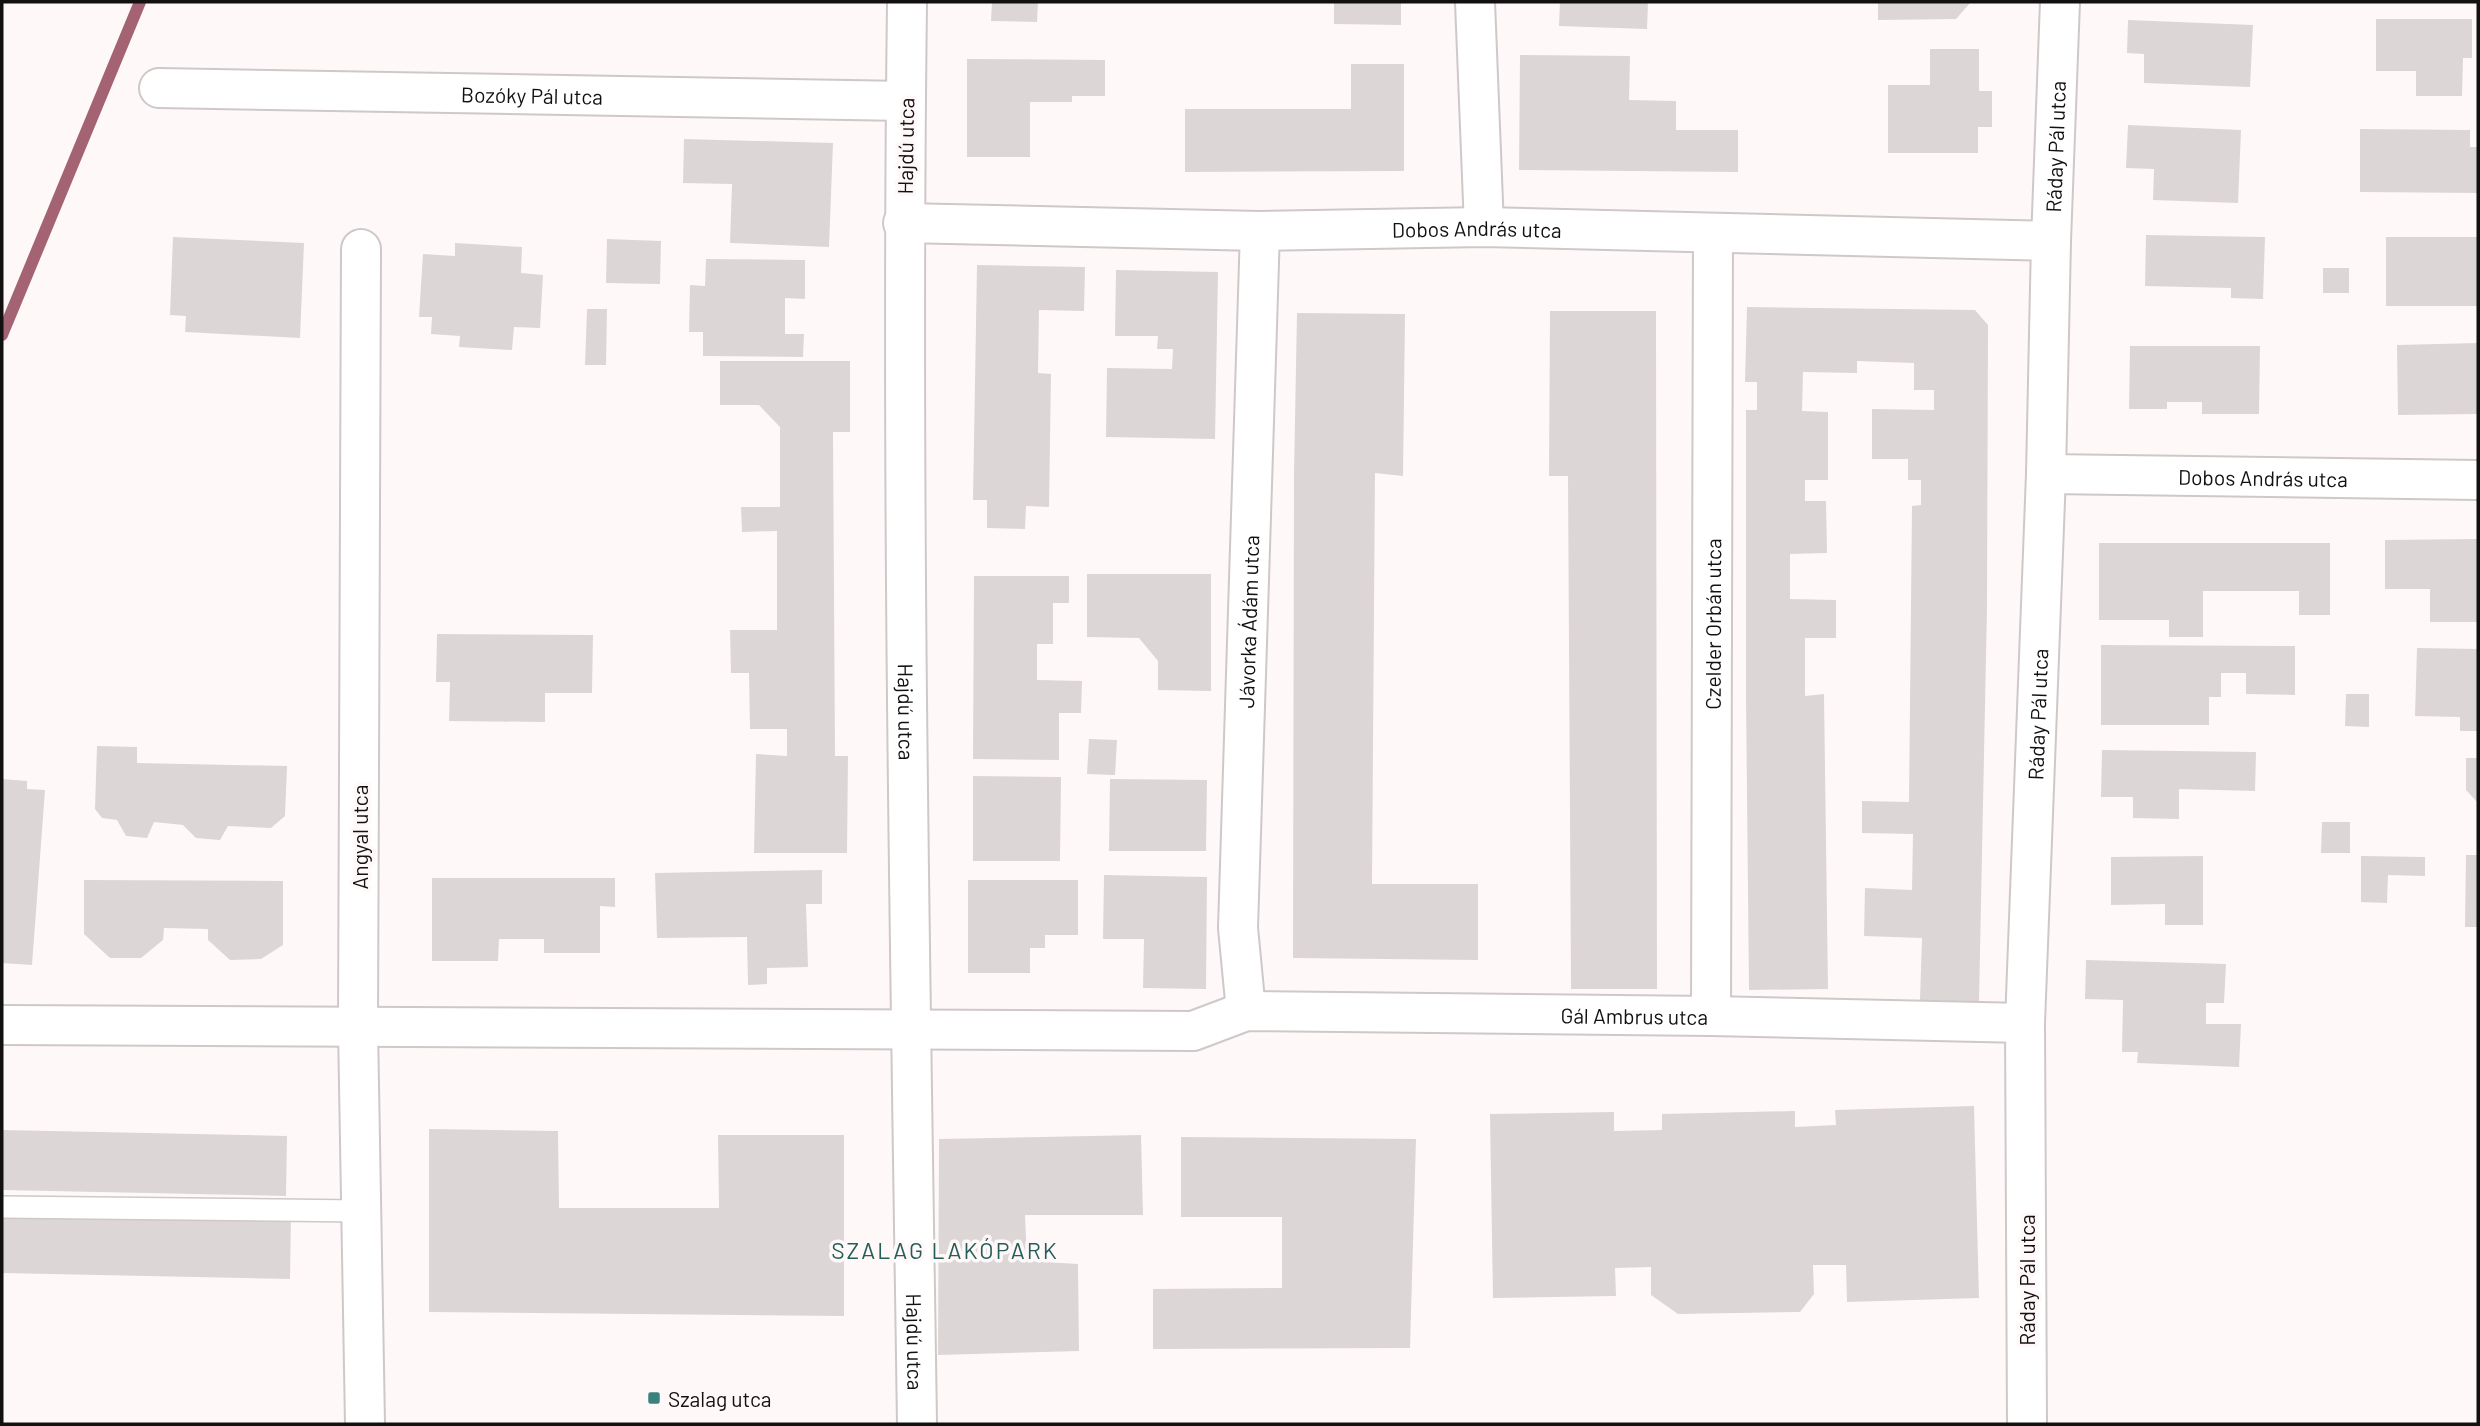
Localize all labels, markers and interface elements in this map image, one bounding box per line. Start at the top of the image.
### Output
street label: Ráday Pál utca [2040,80,2070,213]
street label: Bozóky Pál utca [461,81,603,108]
street label: Hajdú utca [892,97,918,195]
street label: Dobos András utca [1392,214,1562,241]
street label: Dobos András utca [2178,463,2348,491]
street label: Jávorka Ádám utca [1232,535,1263,708]
street label: Czelder Orbán utca [1699,538,1725,710]
street label: Ráday Pál utca [2022,648,2052,781]
street label: Hajdú utca [894,663,920,761]
street label: Angyal utca [347,785,372,889]
street label: Gál Ambrus utca [1560,1002,1708,1028]
street label: Ráday Pál utca [2014,1214,2039,1346]
district label: SZALAG LAKÓPARK [831,1236,1059,1264]
street label: Hajdú utca [903,1293,929,1391]
place label: Szalag utca [668,1386,772,1411]
marker: Szalag utca [646,1390,662,1406]

